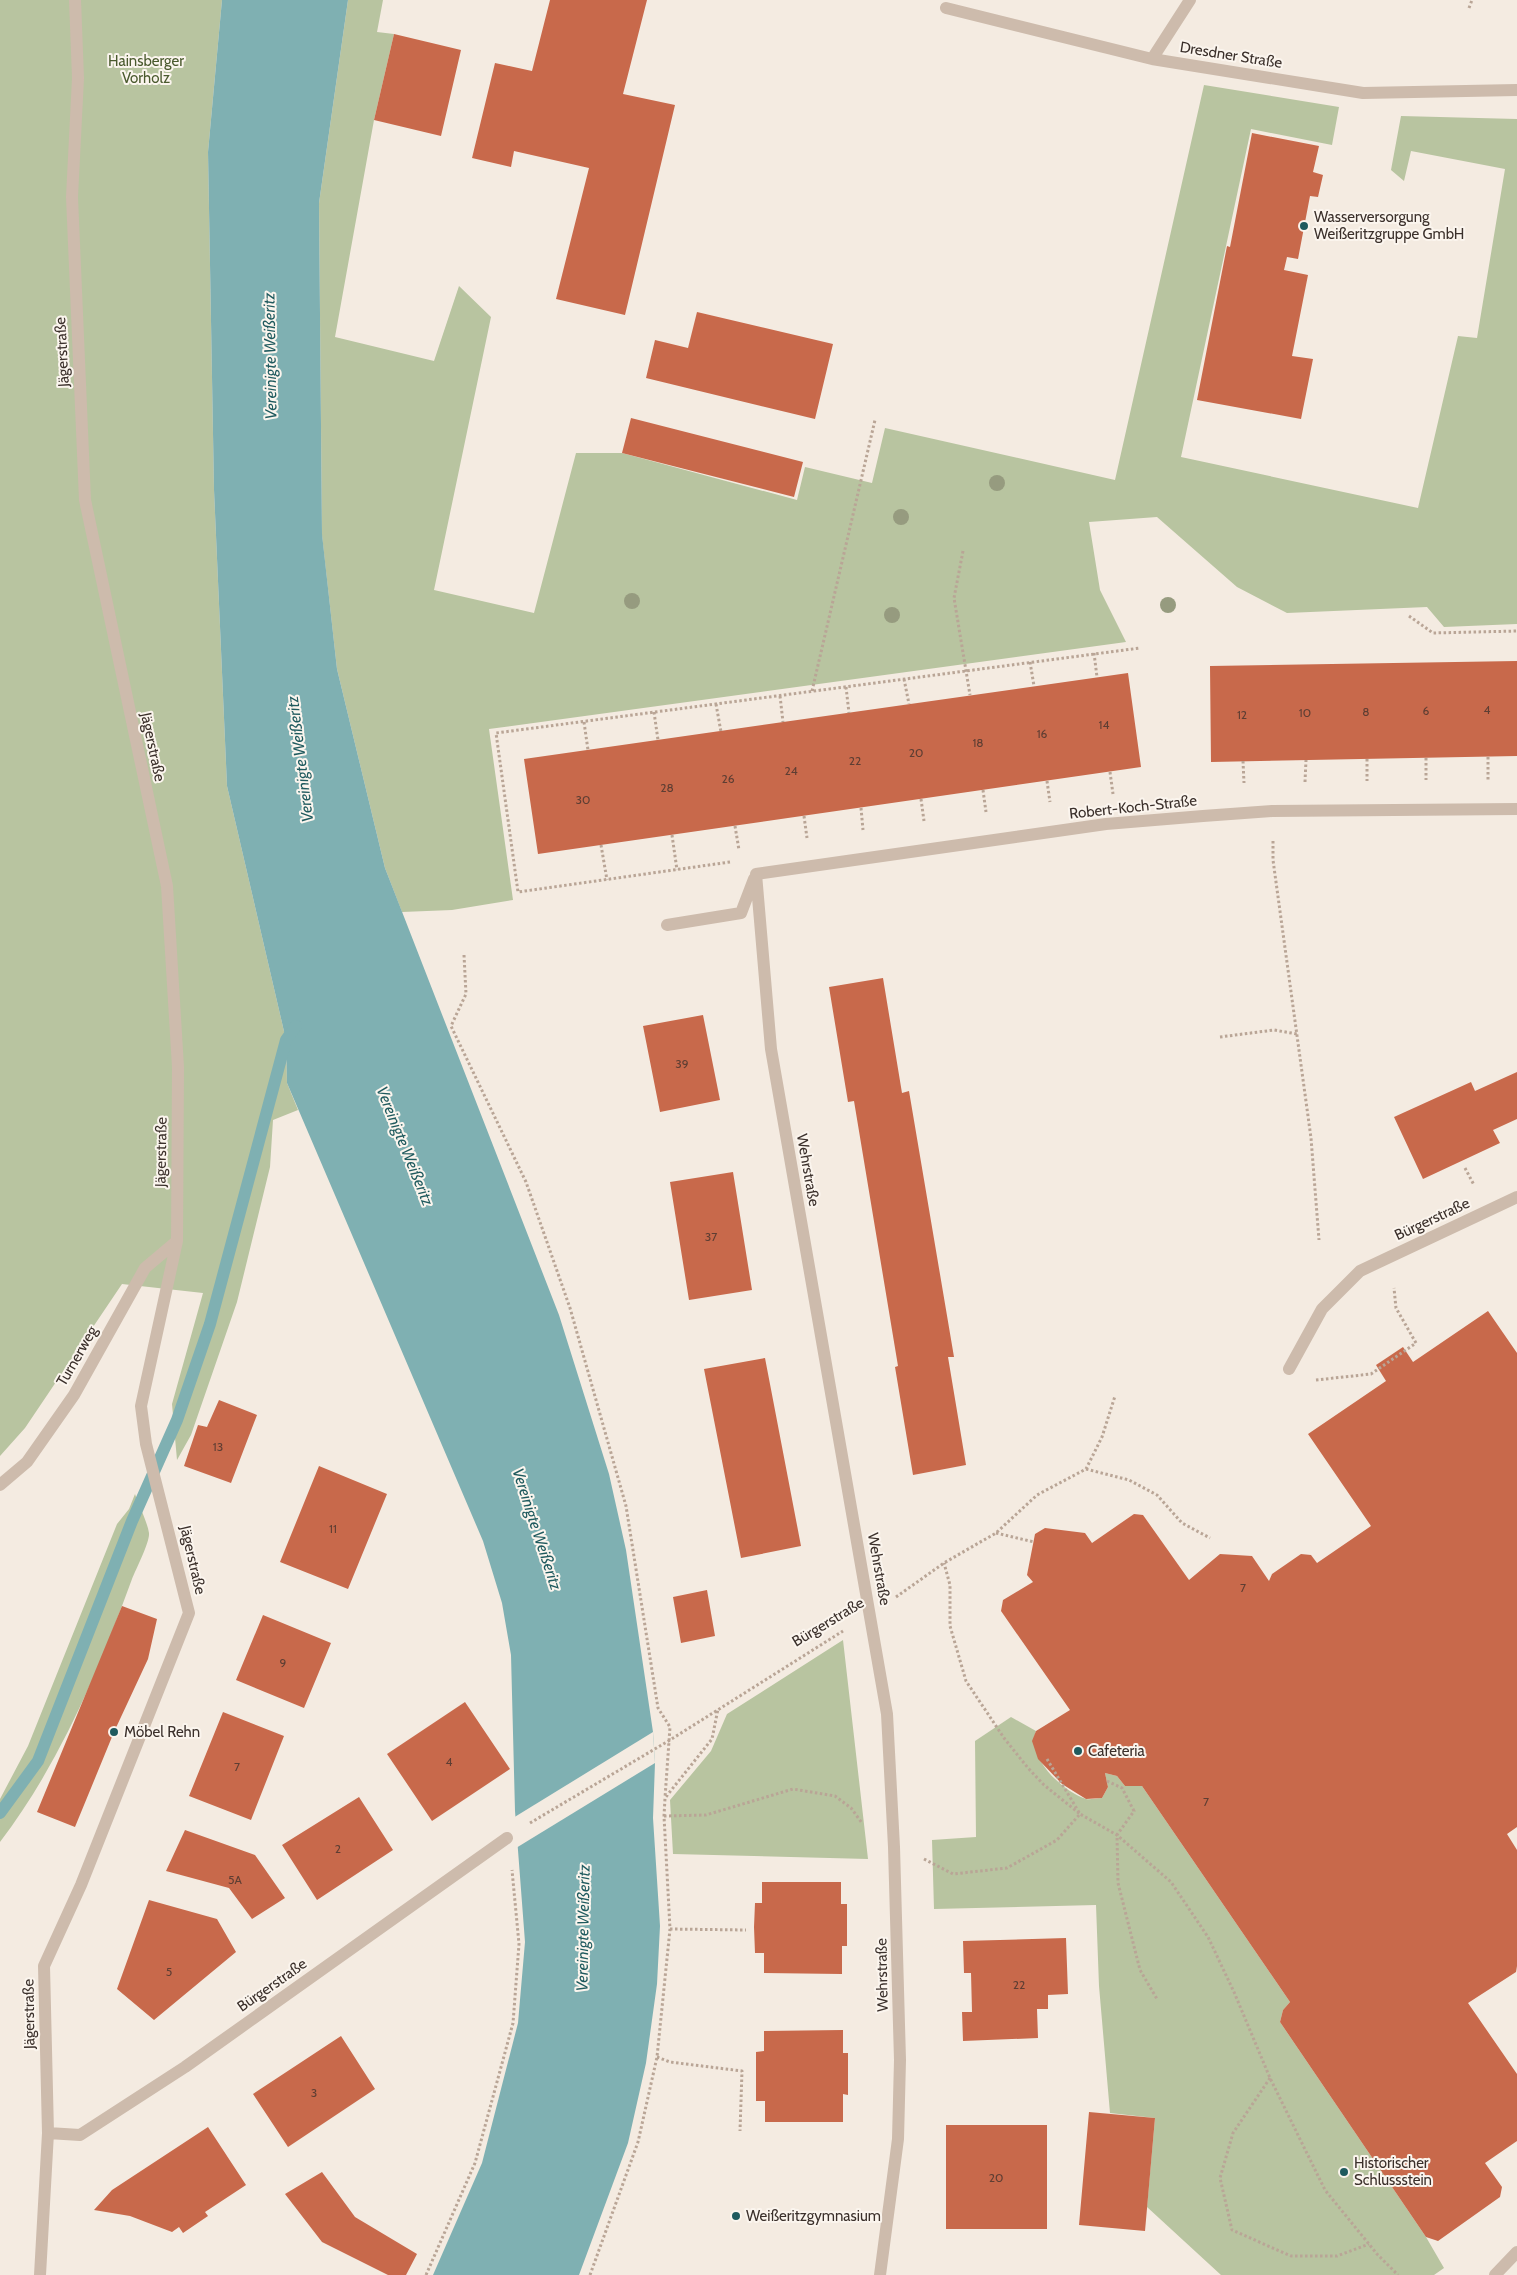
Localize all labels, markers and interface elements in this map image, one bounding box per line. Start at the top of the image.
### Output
street label: Dresdner Straße [1179,38,1284,72]
park label: Hainsberger Vorholz [108,52,184,87]
place label: Wasserversorgung Weißeritzgruppe GmbH [1314,208,1464,243]
marker: Wasserversorgung Weißeritzgruppe GmbH [1298,220,1310,232]
water label: Vereinigte Weißeritz [259,291,281,420]
street label: Jägerstraße [51,316,73,388]
water label: Vereinigte Weißeritz [283,694,317,823]
house number: 4 [1484,702,1491,717]
house number: 6 [1423,703,1430,718]
house number: 8 [1362,704,1370,719]
house number: 10 [1299,705,1311,720]
house number: 12 [1237,707,1247,722]
street label: Jägerstraße [137,710,169,783]
house number: 14 [1099,717,1109,732]
house number: 16 [1037,726,1048,741]
house number: 18 [972,735,984,750]
house number: 20 [909,745,923,760]
house number: 22 [849,753,861,768]
house number: 24 [784,763,798,778]
house number: 26 [721,771,735,786]
house number: 28 [660,780,674,795]
street label: Robert-Koch-Straße [1068,791,1198,823]
house number: 30 [576,792,590,807]
house number: 39 [675,1056,689,1071]
water label: Vereinigte Weißeritz [372,1084,438,1209]
street label: Jägerstraße [151,1116,171,1188]
street label: Wehrstraße [793,1132,823,1208]
street label: Bürgerstraße [1392,1194,1473,1244]
house number: 37 [705,1229,717,1244]
street label: Turnerweg [53,1322,102,1389]
house number: 13 [213,1439,223,1454]
water label: Vereinigte Weißeritz [508,1466,566,1593]
house number: 11 [329,1521,337,1536]
street label: Jägerstraße [176,1523,210,1596]
street label: Wehrstraße [864,1531,894,1607]
house number: 7 [1240,1580,1246,1595]
street label: Bürgerstraße [789,1593,867,1650]
house number: 9 [280,1655,287,1670]
place label: Möbel Rehn [124,1723,200,1741]
marker: Möbel Rehn [108,1726,120,1738]
place label: Cafeteria [1088,1742,1145,1760]
marker: Cafeteria [1072,1745,1084,1757]
house number: 4 [446,1754,453,1769]
house number: 7 [234,1759,240,1774]
house number: 7 [1203,1794,1209,1809]
house number: 2 [335,1841,341,1856]
water label: Vereinigte Weißeritz [572,1863,594,1992]
house number: 5A [228,1872,243,1887]
street label: Wehrstraße [872,1938,892,2012]
street label: Bürgerstraße [234,1954,310,2015]
house number: 5 [166,1964,172,1979]
house number: 22 [1013,1977,1025,1992]
street label: Jägerstraße [19,1978,39,2050]
house number: 3 [311,2085,317,2100]
place label: Historischer Schlussstein [1354,2154,1432,2189]
marker: Historischer Schlussstein [1338,2166,1350,2178]
house number: 20 [989,2170,1003,2185]
place label: Weißeritzgymnasium [746,2207,881,2225]
marker: Weißeritzgymnasium [730,2210,742,2222]

